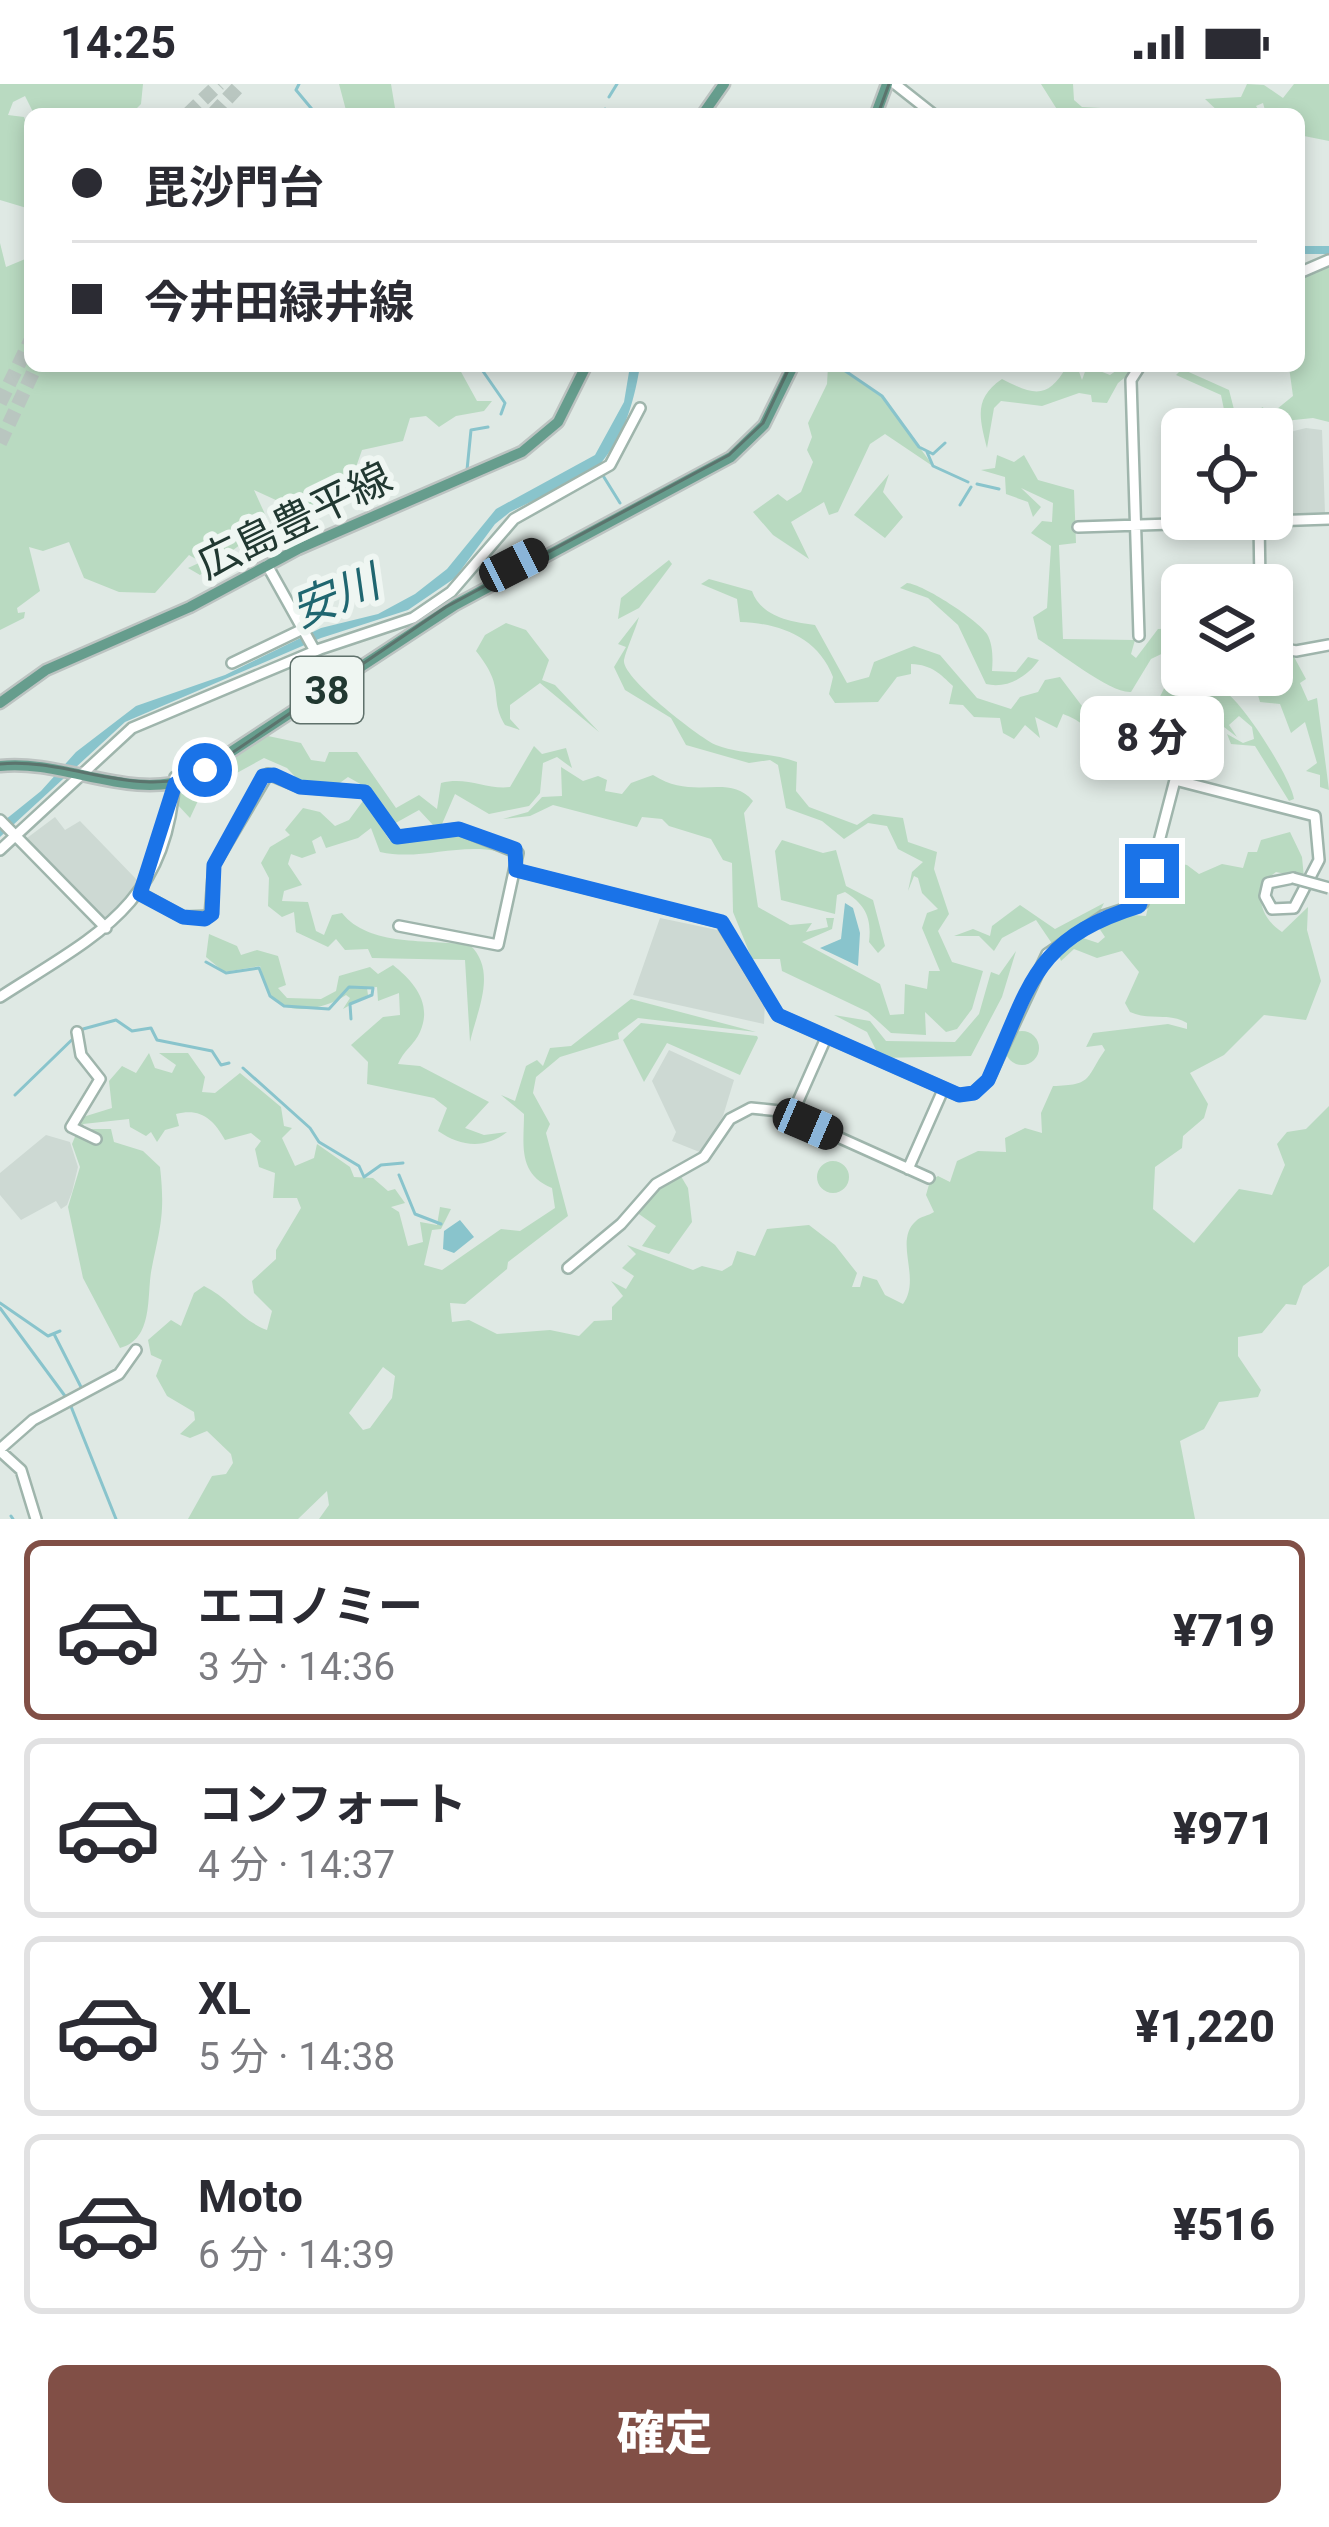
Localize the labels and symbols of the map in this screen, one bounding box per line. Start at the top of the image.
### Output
street label: 広島豊平線 [189,452,399,589]
car [474,533,554,597]
water label: 安川 [284,554,391,638]
road number: 38 [291,657,363,723]
callout: 8 分 [1080,697,1224,781]
route start [178,743,232,797]
route end [1125,844,1179,898]
car [768,1093,848,1155]

